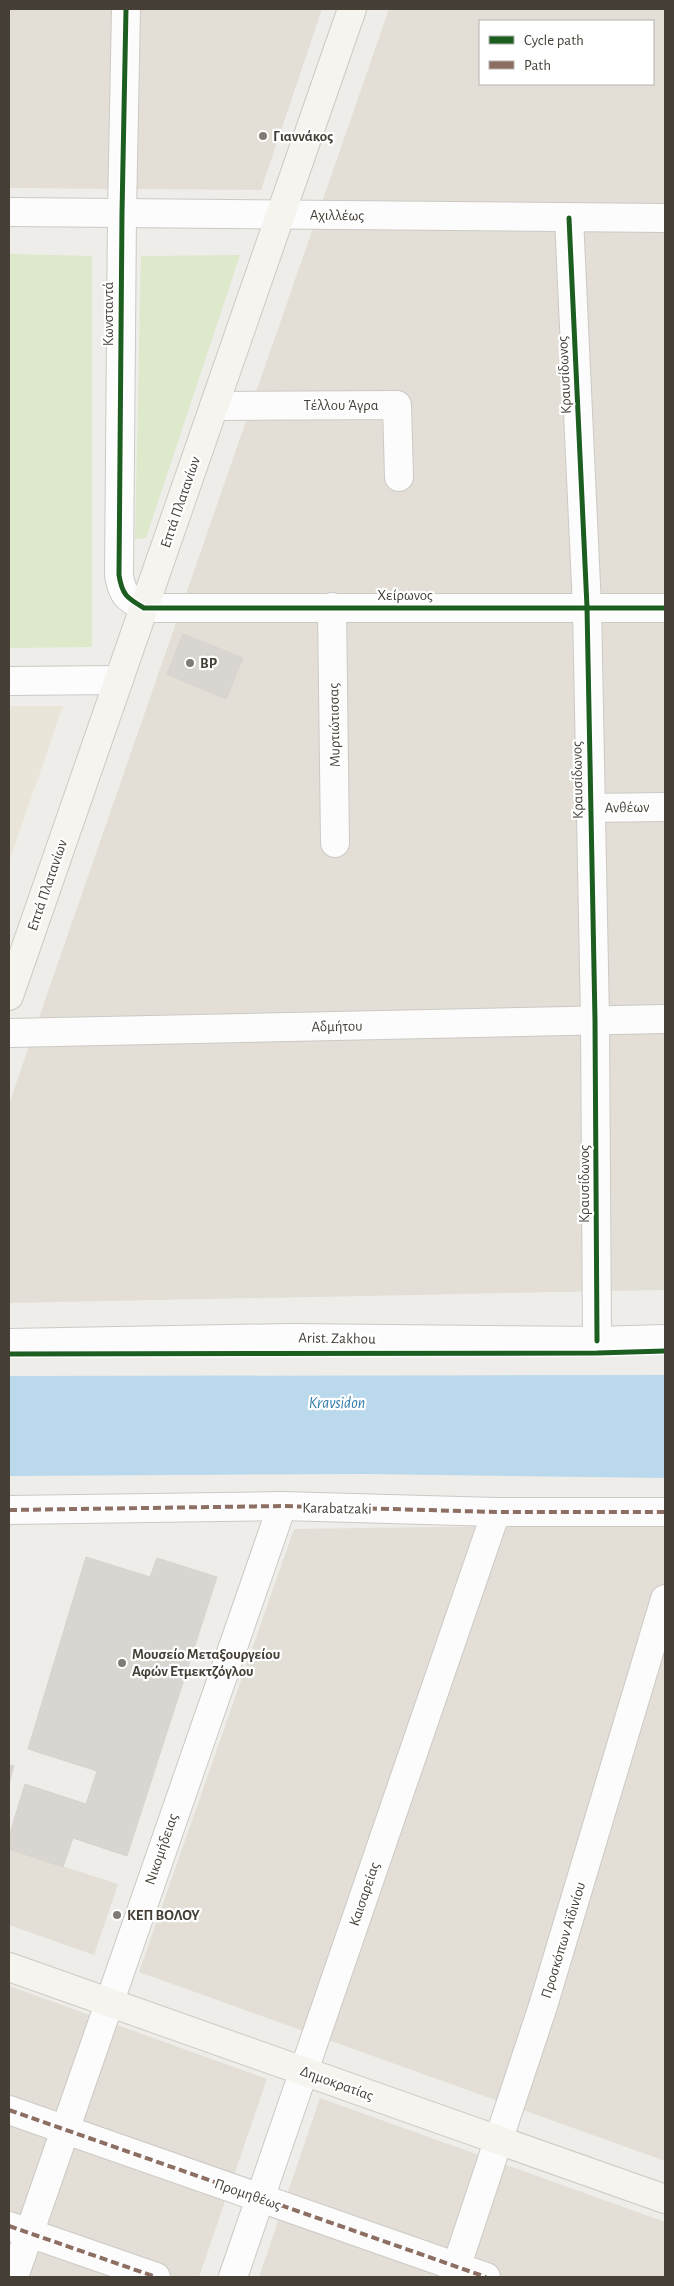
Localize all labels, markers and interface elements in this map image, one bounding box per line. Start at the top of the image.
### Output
legend [479,20,654,85]
text: Cycle path [524,33,584,48]
text: Path [524,58,551,73]
place label: Γιαννάκος [273,129,333,144]
marker: Γιαννάκος [257,130,269,142]
street label: Αχιλλέως [310,208,364,223]
street label: Κωνσταντά [101,282,116,346]
street label: Κραυσίδωνος [555,335,574,414]
street label: Τέλλου Άγρα [304,398,379,413]
street label: Επτά Πλατανίων [158,455,203,550]
street label: Χείρωνος [377,588,433,603]
place label: BP [200,656,218,671]
marker: BP [184,657,196,669]
street label: Μυρτιώτισσας [326,683,343,767]
street label: Κραυσίδωνος [569,741,586,819]
street label: Ανθέων [604,800,650,815]
street label: Επτά Πλατανίων [25,838,70,933]
street label: Αδμήτου [311,1019,363,1034]
street label: Κραυσίδωνος [577,1145,592,1223]
street label: Arist. Zakhou [298,1330,376,1347]
water label: Kravsidon [309,1395,365,1411]
street label: Karabatzaki [302,1500,372,1517]
place label: Μουσείο Μεταξουργείου Αφών Ετμεκτζόγλου [132,1647,280,1680]
marker: Μουσείο Μεταξουργείου Αφών Ετμεκτζόγλου [116,1657,128,1669]
street label: Νικομήδειας [142,1811,181,1887]
street label: Καισαρείας [347,1860,382,1928]
street label: Προσκόπων Αϊδινίου [539,1880,588,2000]
place label: ΚΕΠ ΒΟΛΟΥ [127,1908,200,1923]
marker: ΚΕΠ ΒΟΛΟΥ [111,1909,123,1921]
street label: Δημοκρατίας [298,2063,376,2104]
street label: Προμηθέως [213,2176,283,2213]

